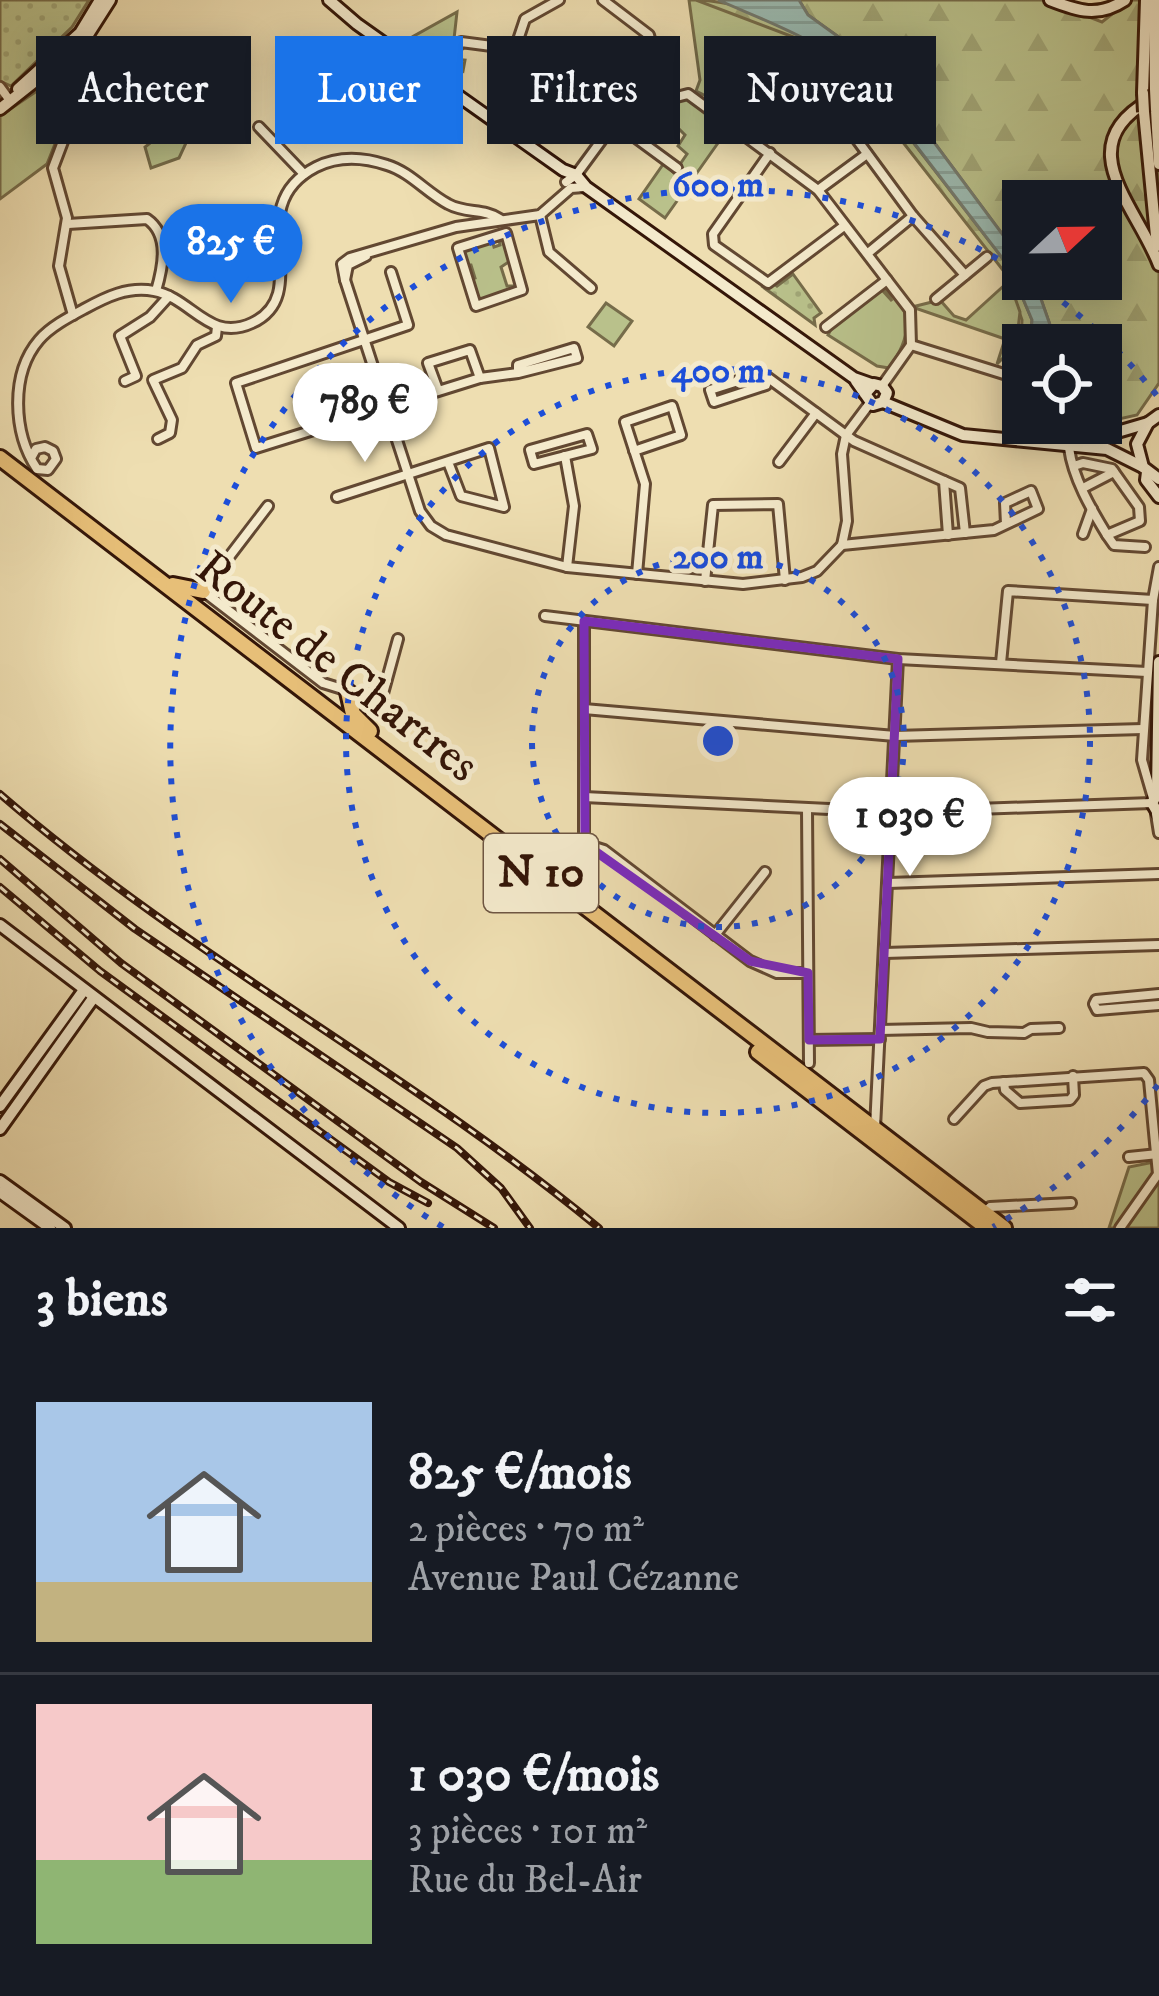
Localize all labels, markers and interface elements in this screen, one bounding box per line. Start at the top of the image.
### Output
chip: Acheter [36,36,251,144]
chip: Louer [275,36,463,144]
chip: Filtres [487,36,680,144]
chip: Nouveau [704,36,936,144]
text: 600 m [672,163,764,208]
north arrow [1002,180,1122,300]
map controls [1002,180,1122,444]
pin: 825 € [147,204,315,306]
text: 825 € [186,218,276,267]
button: locate [1002,324,1122,444]
text: 400 m [671,349,765,394]
pin: 789 € [281,363,449,465]
text: 789 € [320,377,410,426]
text: 200 m [672,535,764,580]
street label: Route de Chartres [184,538,490,796]
centre of rings [697,720,739,762]
pin: 1 030 € [799,777,1021,879]
text: 1 030 € [855,791,965,840]
road number: N 10 [484,834,598,912]
icon: filters [1057,1267,1123,1333]
text: 3 biens [36,1268,168,1332]
text: 825 €/mois [408,1441,631,1505]
icon: home [132,1450,276,1594]
text: 2 pièces · 70 m² [408,1505,644,1554]
text: Avenue Paul Cézanne [408,1554,739,1603]
text: 1 030 €/mois [408,1743,659,1807]
icon: home [132,1752,276,1896]
text: 3 pièces · 101 m² [408,1807,647,1856]
text: Rue du Bel-Air [408,1856,642,1905]

